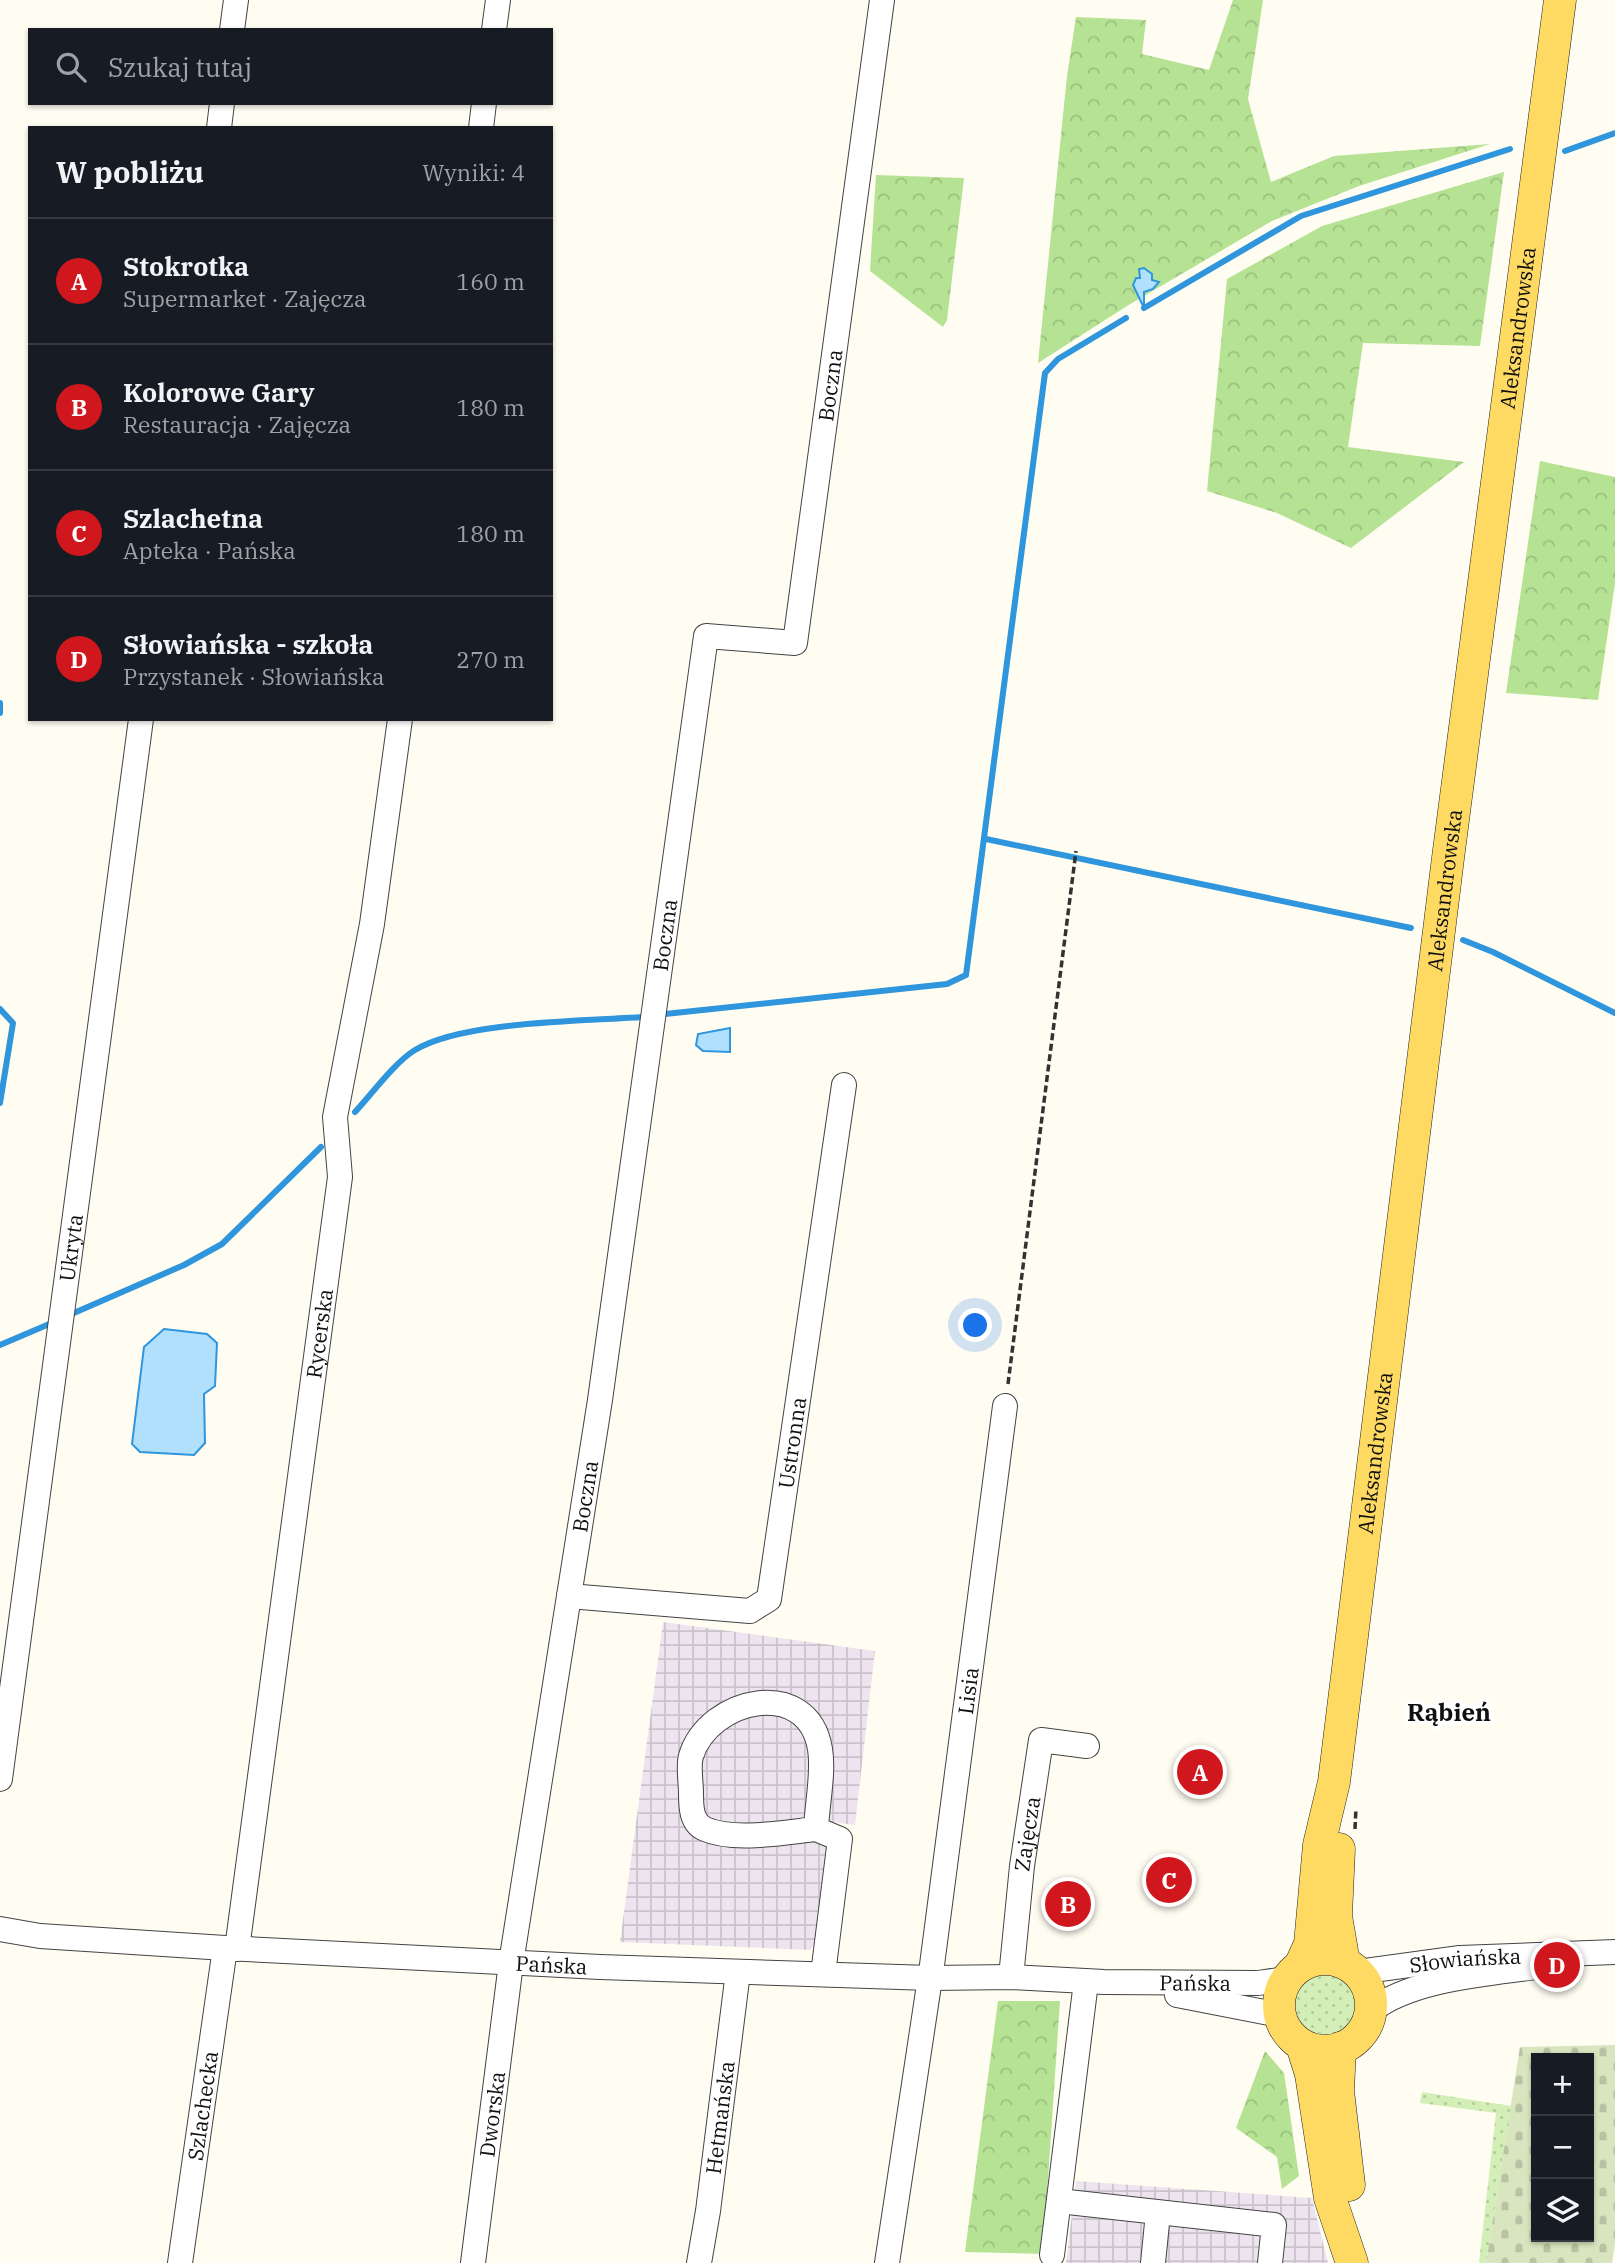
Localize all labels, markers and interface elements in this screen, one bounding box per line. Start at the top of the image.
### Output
search box [28,28,553,105]
icon: search [52,48,90,86]
text: Szukaj tutaj [108,50,252,84]
text: W pobliżu [56,152,204,191]
text: Wyniki: 4 [422,157,525,187]
street label: Aleksandrowska [1493,245,1542,411]
text: Stokrotka [123,249,249,283]
text: A [71,266,87,296]
text: 160 m [456,266,525,296]
text: Supermarket · Zajęcza [123,283,367,313]
street label: Boczna [811,348,849,423]
text: Kolorowe Gary [123,375,315,409]
text: B [71,392,87,422]
text: 180 m [456,392,525,422]
text: Restauracja · Zajęcza [123,409,351,439]
text: Szlachetna [123,501,263,535]
text: C [71,518,87,548]
text: 180 m [456,518,525,548]
text: Apteka · Pańska [123,535,296,565]
text: Słowiańska - szkoła [123,627,373,661]
text: D [70,644,88,674]
text: 270 m [456,644,525,674]
text: Przystanek · Słowiańska [123,661,384,691]
street label: Aleksandrowska [1420,807,1468,973]
street label: Boczna [646,897,683,973]
street label: Ukryta [52,1212,89,1283]
street label: Rycerska [299,1287,339,1380]
your location [958,1308,992,1342]
street label: Aleksandrowska [1351,1370,1399,1536]
street label: Ustronna [771,1395,812,1490]
street label: Boczna [565,1458,604,1534]
street label: Lisia [951,1665,985,1716]
district label: Rąbień [1407,1696,1491,1728]
pin: A [1177,1746,1223,1798]
street label: Zajęcza [1007,1794,1046,1873]
pin: C [1146,1854,1192,1906]
pin: B [1045,1878,1091,1930]
pin: D [1534,1939,1580,1991]
street label: Słowiańska [1407,1942,1522,1979]
street label: Pańska [515,1949,588,1980]
street label: Pańska [1159,1968,1231,1997]
street label: Szlachecka [181,2049,224,2162]
map controls [1531,2053,1594,2242]
button: + [1531,2053,1594,2116]
street label: Hetmańska [699,2059,741,2176]
street label: Dworska [473,2070,511,2159]
button: − [1531,2116,1594,2179]
button: layers [1531,2179,1594,2242]

